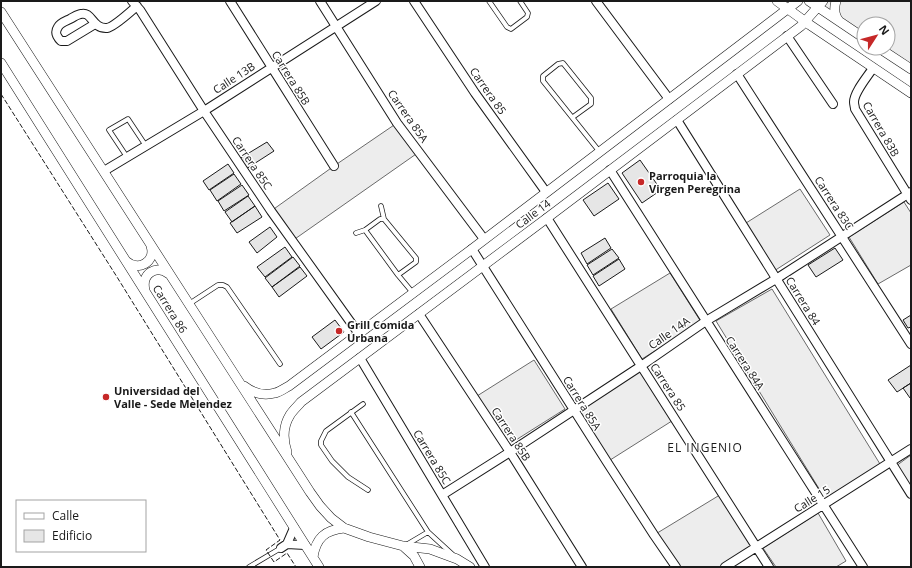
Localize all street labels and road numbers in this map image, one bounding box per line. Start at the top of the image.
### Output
street label: Carrera 85B [269,48,314,108]
street label: Calle 13B [210,58,258,97]
street label: Carrera 85 [467,64,510,117]
street label: Carrera 85A [385,86,432,145]
street label: Carrera 83B [860,98,903,159]
street label: Carrera 85C [229,133,276,192]
street label: Carrera 83C [811,173,857,233]
street label: Calle 14 [512,195,554,232]
street label: Carrera 84 [783,274,825,328]
street label: Carrera 86 [150,282,191,336]
street label: Calle 14A [645,313,692,352]
street label: Carrera 84A [722,333,768,393]
street label: Carrera 85 [647,360,689,414]
street label: Carrera 85A [560,373,605,433]
street label: Carrera 85B [488,404,534,464]
street label: Carrera 85C [410,427,455,487]
street label: Calle 15 [791,482,833,516]

